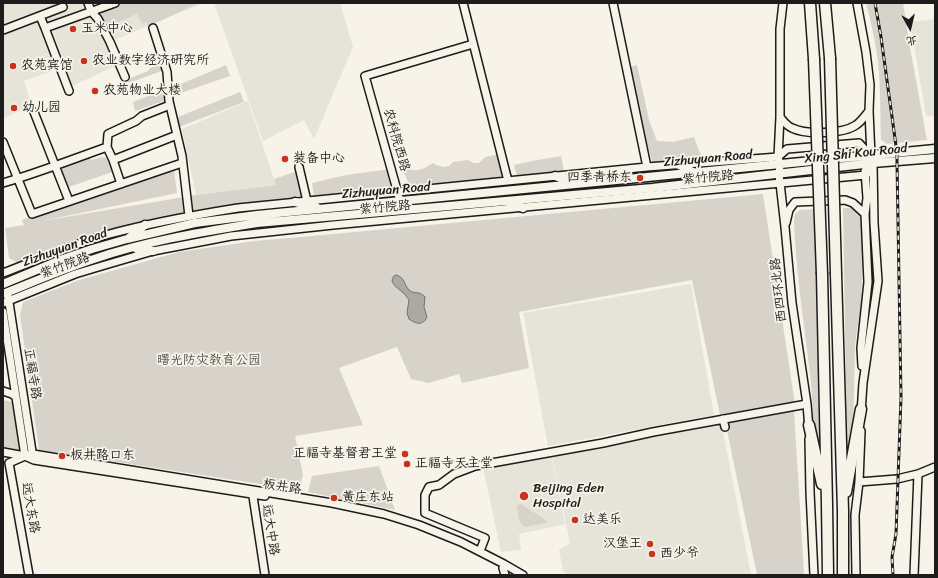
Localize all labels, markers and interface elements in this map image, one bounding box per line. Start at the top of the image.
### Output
north arrow [890,8,930,48]
place label: 玉米中心 [81,21,133,37]
marker: 玉米中心 [68,24,78,34]
text: 北 [905,30,919,51]
place label: 农业数字经济研究所 [92,53,209,69]
marker: 农业数字经济研究所 [79,56,89,66]
place label: 农苑宾馆 [21,58,73,74]
marker: 农苑宾馆 [8,61,18,71]
place label: 农苑物业大楼 [103,83,181,99]
marker: 农苑物业大楼 [90,86,100,96]
place label: 幼儿园 [22,100,61,116]
marker: 幼儿园 [9,103,19,113]
street label: 农科院西路 [380,107,412,173]
street label: Xing Shi Kou Road [804,141,908,167]
street label: Zizhuyuan Road [663,147,753,171]
place label: 装备中心 [293,151,345,167]
marker: 装备中心 [280,154,290,164]
street label: 紫竹院路 [681,168,735,188]
place label: 四季青桥东 [567,170,632,186]
marker: 四季青桥东 [635,173,645,183]
street label: Zizhuyuan Road [341,179,431,203]
street label: 紫竹院路 [358,198,412,218]
street label: Zizhuyuan Road [21,225,109,271]
street label: 紫竹院路 [38,250,92,282]
street label: 西四环北路 [768,257,790,323]
street label: 正福寺路 [20,347,44,401]
park label: 曙光防灾教育公园 [157,353,261,369]
place label: 正福寺基督君王堂 [293,446,397,462]
place label: 板井路口东 [70,448,135,464]
marker: 正福寺基督君王堂 [400,449,410,459]
marker: 板井路口东 [57,451,67,461]
place label: 正福寺天主堂 [415,456,493,472]
marker: 正福寺天主堂 [402,459,412,469]
street label: 板井路 [262,476,302,498]
street label: 远大东路 [18,481,42,535]
place label: Beijing Eden Hospital [533,481,604,512]
place label: 黄庄东站 [342,490,394,506]
marker: Beijing Eden Hospital [518,490,530,502]
marker: 黄庄东站 [329,493,339,503]
street label: 远大中路 [258,503,282,557]
place label: 达美乐 [583,512,622,528]
marker: 达美乐 [570,515,580,525]
place label: 汉堡王 [603,536,642,552]
marker: 汉堡王 [645,539,655,549]
place label: 西少爷 [660,546,699,562]
marker: 西少爷 [647,549,657,559]

